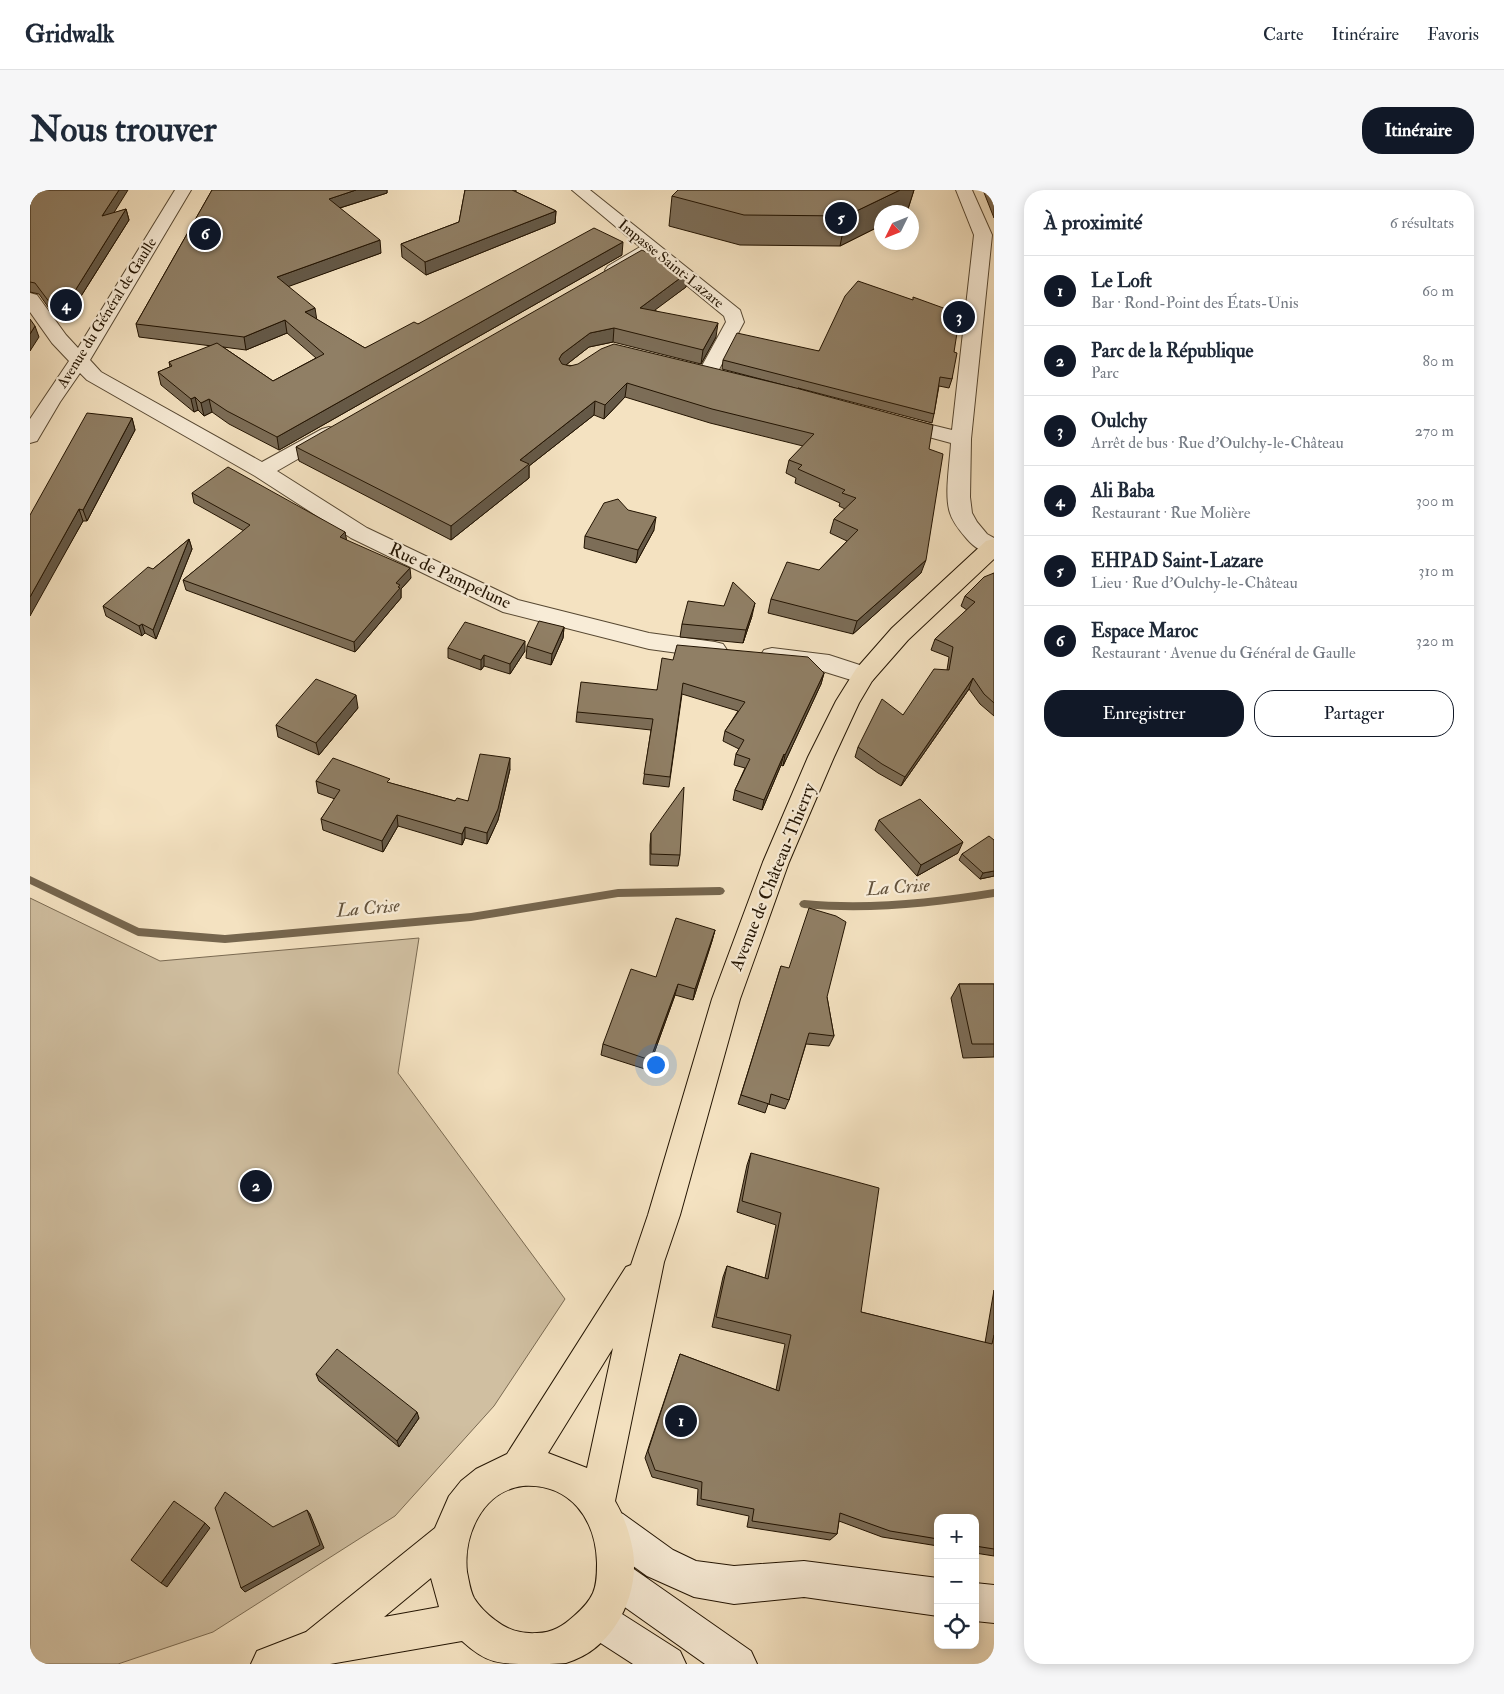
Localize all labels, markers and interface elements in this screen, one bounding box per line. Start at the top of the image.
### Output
text: Gridwalk [25,19,114,50]
text: Carte [1263,23,1304,46]
text: Itinéraire [1332,23,1399,46]
text: Favoris [1427,23,1479,46]
button: Itinéraire [1362,107,1474,154]
text: Nous trouver [30,108,217,152]
pin: 5 [825,199,857,237]
north arrow [874,205,919,250]
text: À proximité [1044,209,1142,236]
text: 6 résultats [1390,213,1454,233]
pin: 6 [189,215,221,253]
street label: Impasse Saint-Lazare [614,215,728,313]
street label: Avenue du Général de Gaulle [52,234,161,393]
text: Le Loft [1091,269,1152,293]
text: 1 [1057,281,1063,301]
text: 60 m [1422,281,1454,301]
pin: 4 [50,286,82,324]
text: Bar · Rond-Point des États-Unis [1091,293,1298,313]
pin: 3 [943,298,975,336]
text: Parc de la République [1091,339,1254,363]
text: 2 [1056,351,1064,371]
text: 80 m [1423,351,1454,371]
text: Parc [1091,363,1119,383]
text: Oulchy [1091,409,1147,433]
text: 3 [1057,421,1063,441]
text: 270 m [1415,421,1454,441]
text: Arrêt de bus · Rue d'Oulchy-le-Château [1091,433,1344,453]
text: Ali Baba [1091,479,1154,503]
text: 4 [1056,491,1064,511]
text: 300 m [1416,491,1454,511]
text: Restaurant · Rue Molière [1091,503,1250,523]
street label: Rue de Pampelune [385,538,515,615]
text: EHPAD Saint-Lazare [1091,549,1263,573]
text: 5 [1056,561,1064,581]
text: 310 m [1418,561,1454,581]
text: Lieu · Rue d'Oulchy-le-Château [1091,573,1298,593]
text: Espace Maroc [1091,619,1198,643]
text: 6 [1056,631,1064,651]
text: 320 m [1416,631,1454,651]
text: Restaurant · Avenue du Général de Gaulle [1091,643,1356,663]
button: Enregistrer [1044,690,1244,737]
button: Partager [1254,690,1454,737]
street label: Avenue de Château-Thierry [724,779,822,975]
water label: La Crise [865,873,931,901]
water label: La Crise [334,893,401,923]
your location [643,1052,669,1078]
pin: 2 [240,1167,272,1205]
pin: 1 [665,1402,697,1440]
map controls [934,1514,979,1649]
button: + [934,1514,979,1559]
button: − [934,1559,979,1604]
button: locate [934,1604,979,1649]

